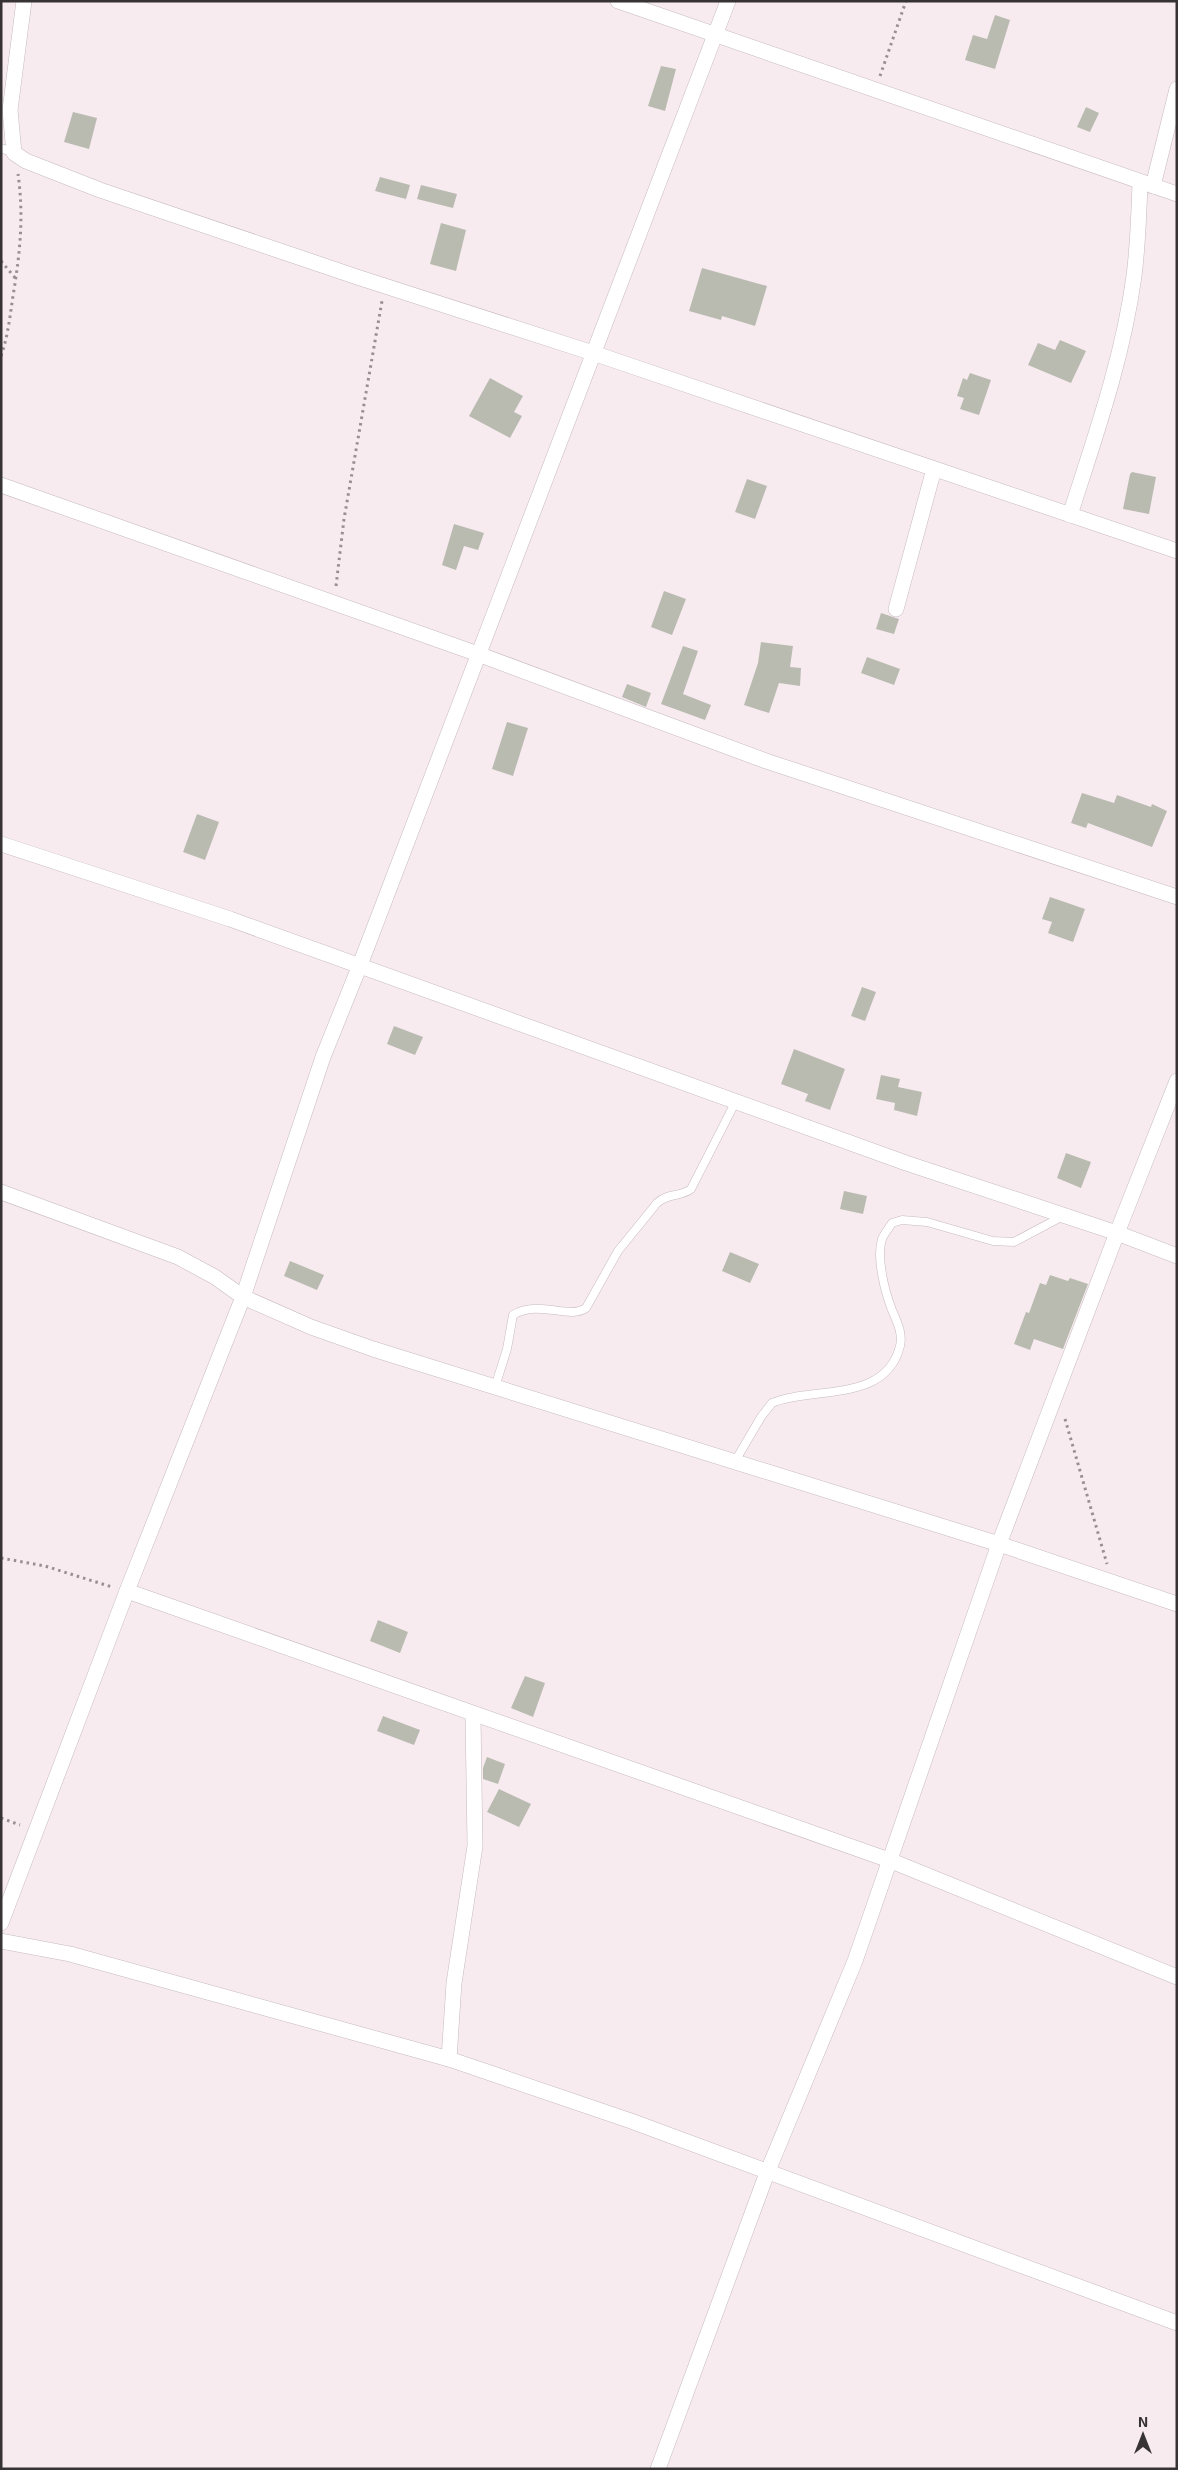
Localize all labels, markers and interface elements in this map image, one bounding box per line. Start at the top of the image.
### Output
north arrow [1118,2410,1168,2460]
text: N [1138,2413,1148,2430]

